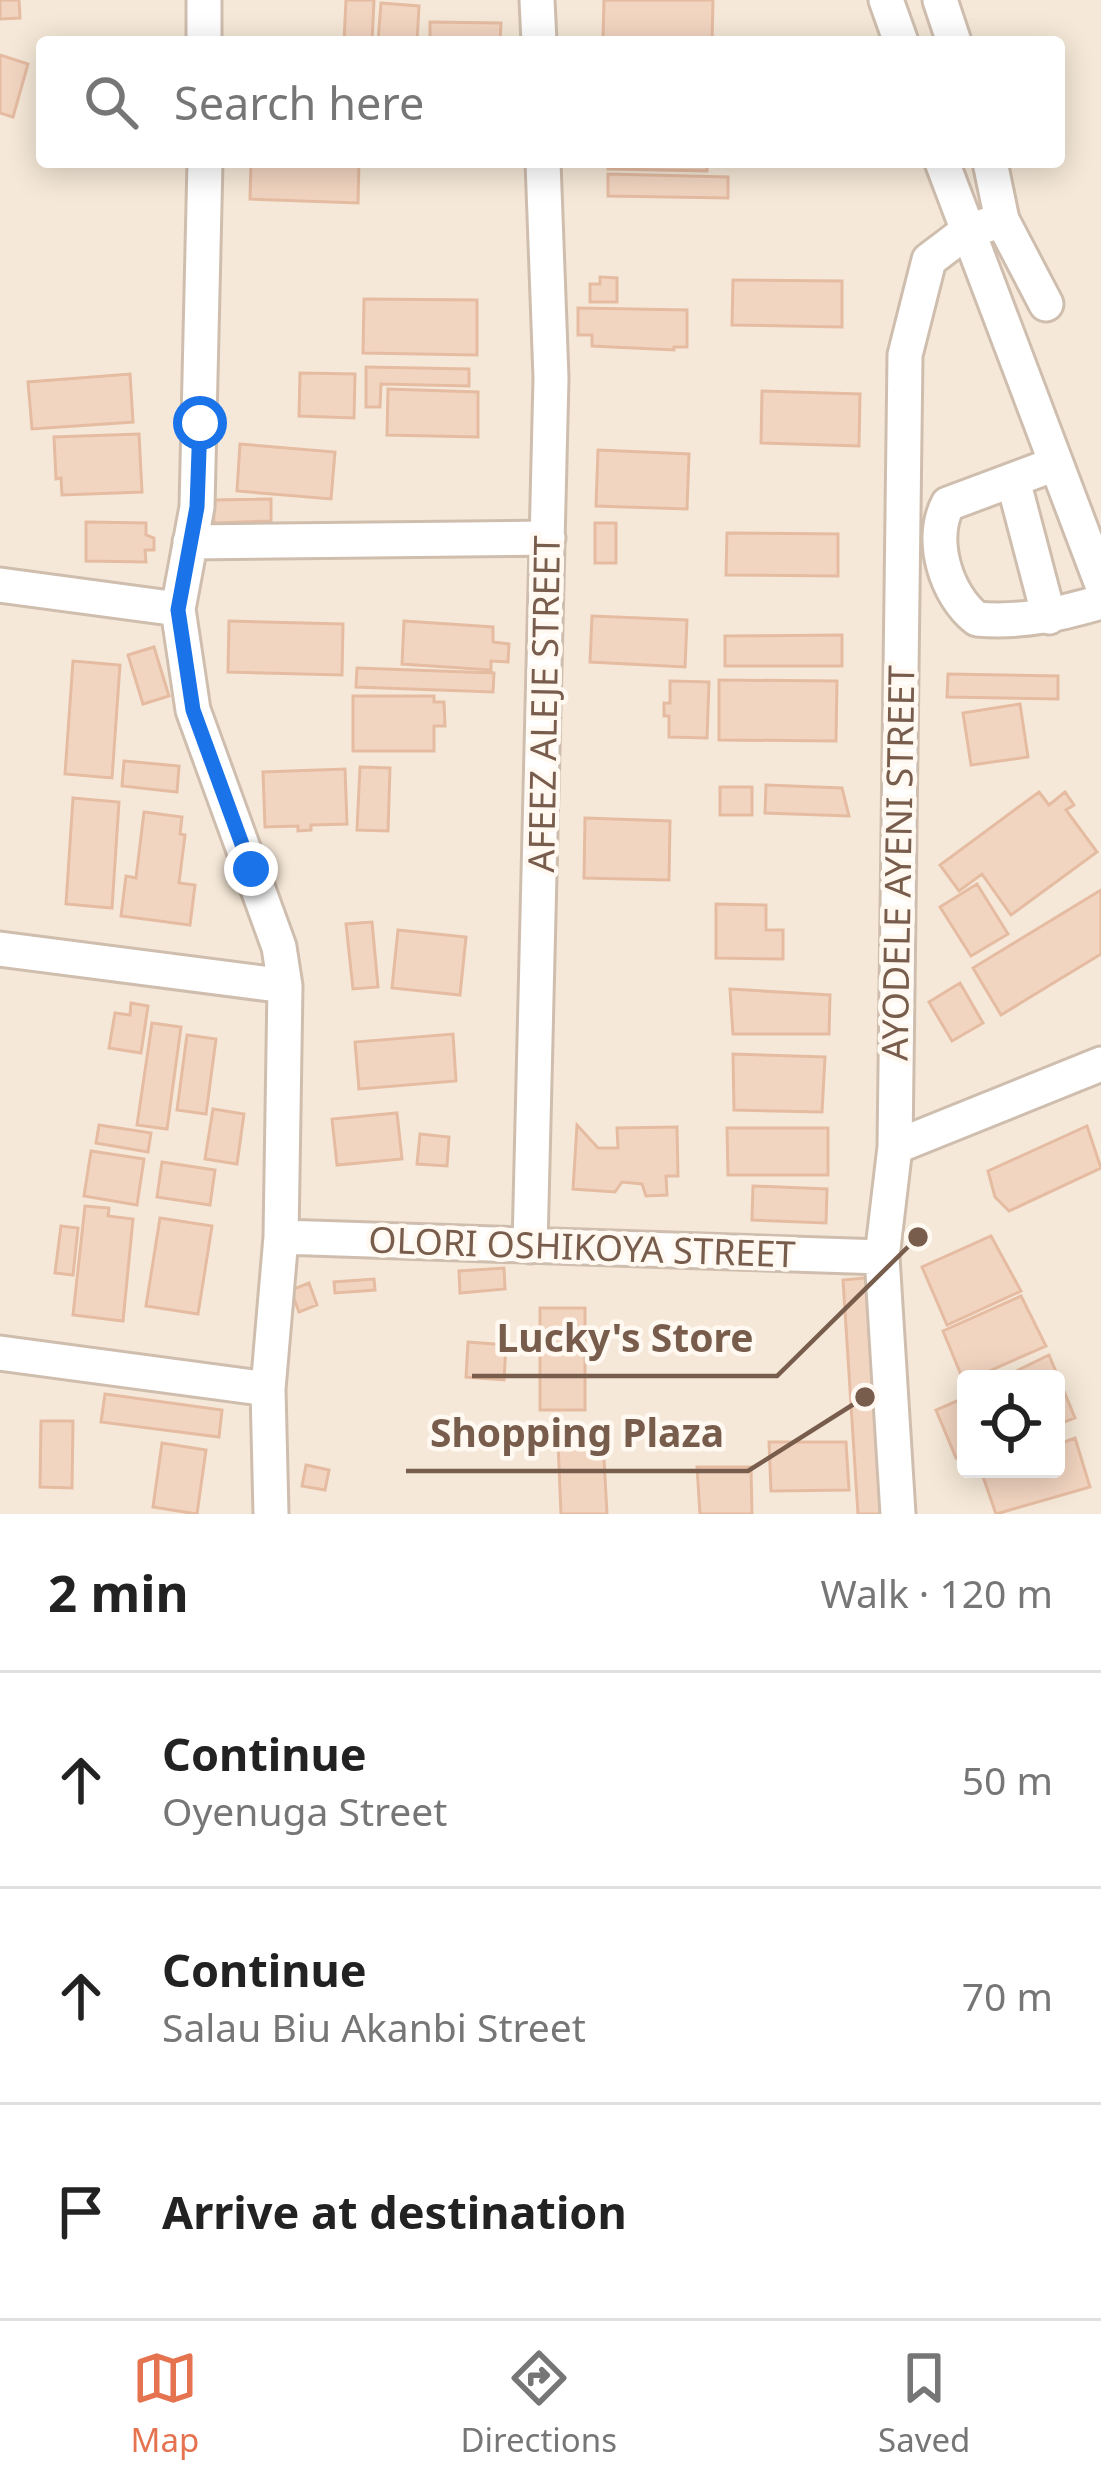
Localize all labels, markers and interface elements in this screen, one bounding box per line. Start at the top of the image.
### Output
search box [36,36,1065,168]
icon: search [78,69,144,135]
text: Search here [174,72,424,133]
route start [173,396,227,450]
street label: AFEEZ ALEJE STREET [516,535,571,873]
street label: AYODELE AYENI STREET [870,665,925,1061]
route end [224,842,278,896]
street label: OLORI OSHIKOYA STREET [368,1215,796,1278]
callout: Lucky's Store [472,1301,777,1376]
text: Lucky's Store [497,1310,753,1363]
map controls [957,1370,1065,1478]
button: locate [957,1370,1065,1478]
callout: Shopping Plaza [406,1396,748,1471]
text: Shopping Plaza [430,1405,724,1458]
text: 2 min [48,1557,189,1627]
text: Walk · 120 m [820,1566,1053,1619]
text: Continue [162,1723,367,1784]
icon: ahead [48,1747,114,1813]
text: 50 m [962,1753,1053,1806]
text: Oyenuga Street [162,1784,447,1837]
text: Continue [162,1939,367,2000]
icon: ahead [48,1963,114,2029]
text: 70 m [962,1969,1053,2022]
text: Salau Biu Akanbi Street [162,2000,586,2053]
icon: arrive [48,2179,114,2245]
text: Arrive at destination [162,2181,627,2242]
tab: Map [131,2345,199,2462]
tab: Directions [460,2345,617,2462]
tab: Saved [878,2345,970,2462]

